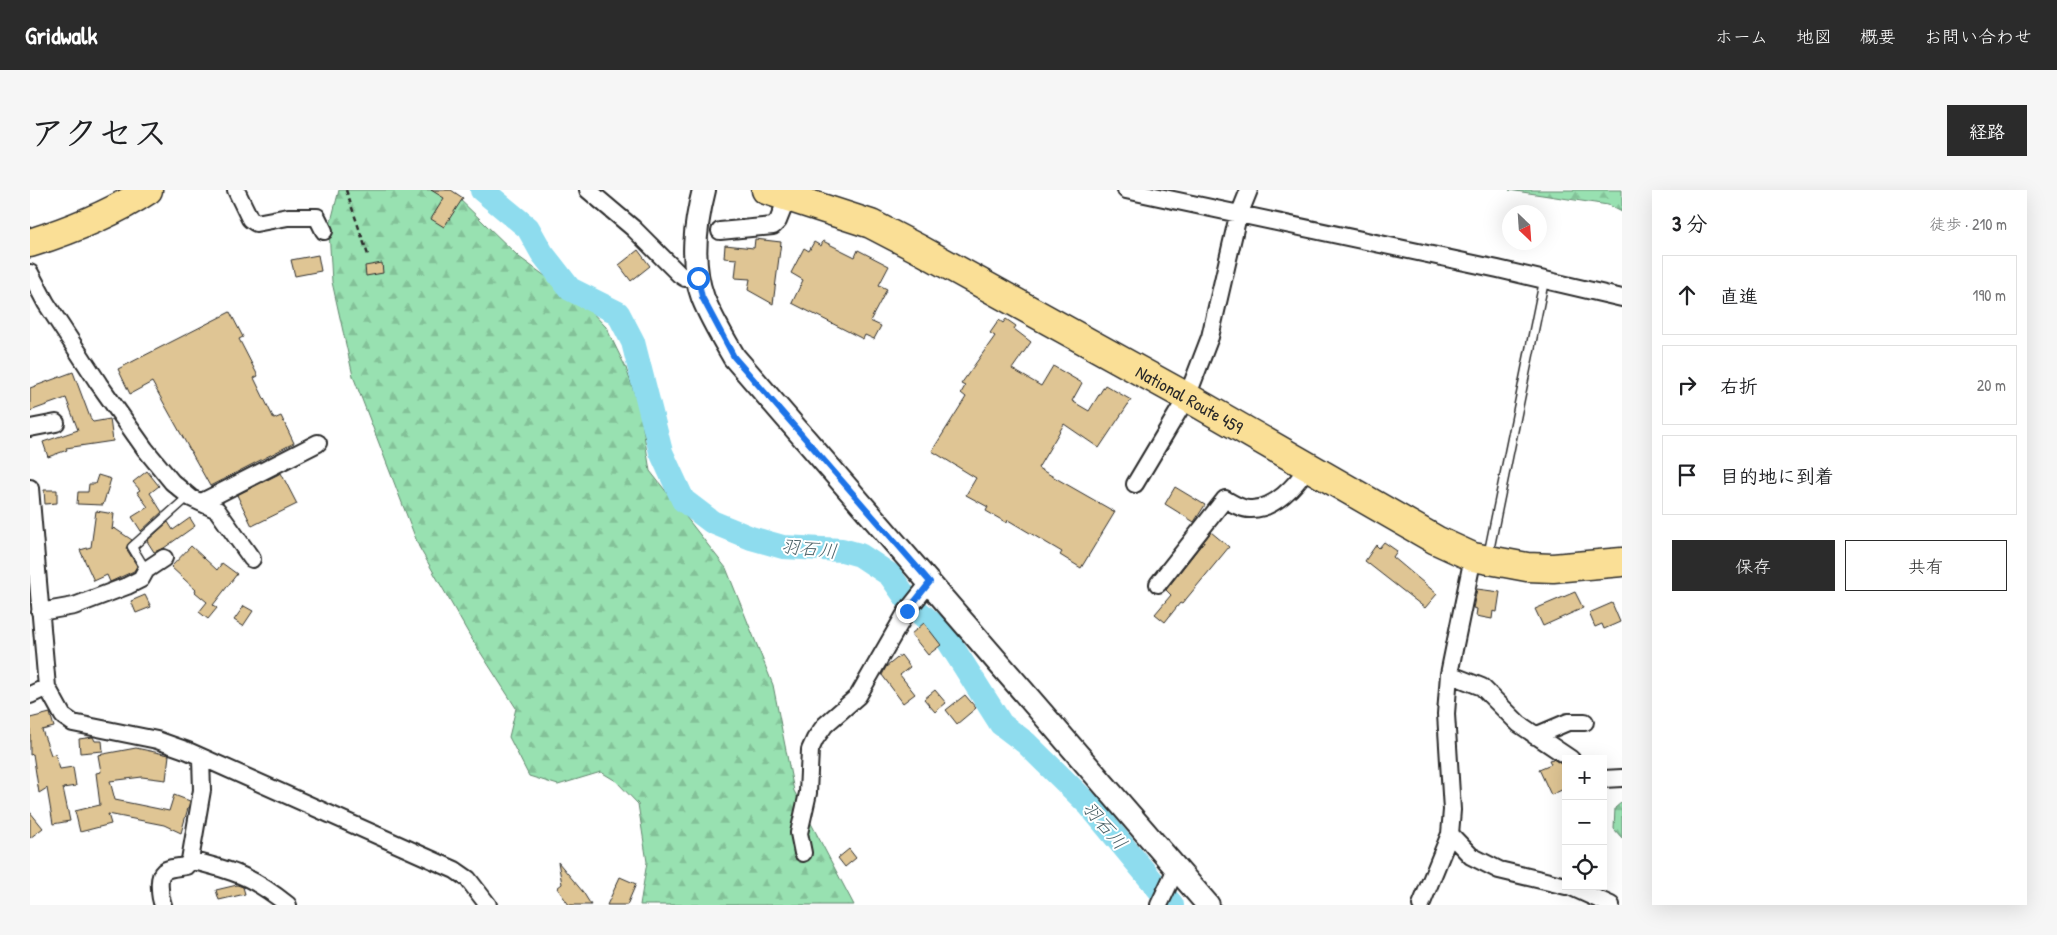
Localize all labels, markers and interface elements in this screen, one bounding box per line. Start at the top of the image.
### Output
text: Gridwalk [25,19,97,51]
text: ホーム [1715,24,1768,49]
text: 地図 [1796,24,1832,49]
text: 概要 [1860,24,1896,49]
text: お問い合わせ [1924,24,2032,49]
button: 経路 [1947,105,2027,156]
text: アクセス [30,109,168,156]
north arrow [1502,205,1547,250]
text: 3 分 [1672,209,1707,238]
text: 徒歩 · 210 m [1929,213,2007,235]
route start [687,267,710,290]
icon: ahead [1673,281,1701,309]
text: 直進 [1720,283,1758,309]
text: 190 m [1973,284,2006,306]
street label: National Route 459 [1132,359,1248,439]
icon: right [1673,371,1701,399]
text: 右折 [1720,373,1758,399]
text: 20 m [1977,374,2006,396]
icon: arrive [1673,461,1701,489]
text: 目的地に到着 [1720,463,1834,489]
water label: 羽石川 [779,532,839,564]
button: 保存 [1672,540,1835,591]
button: 共有 [1845,540,2007,591]
route end [896,600,919,623]
map controls [1562,755,1607,890]
button: + [1562,755,1607,800]
water label: 羽石川 [1076,795,1134,855]
button: − [1562,800,1607,845]
button: locate [1562,845,1607,890]

